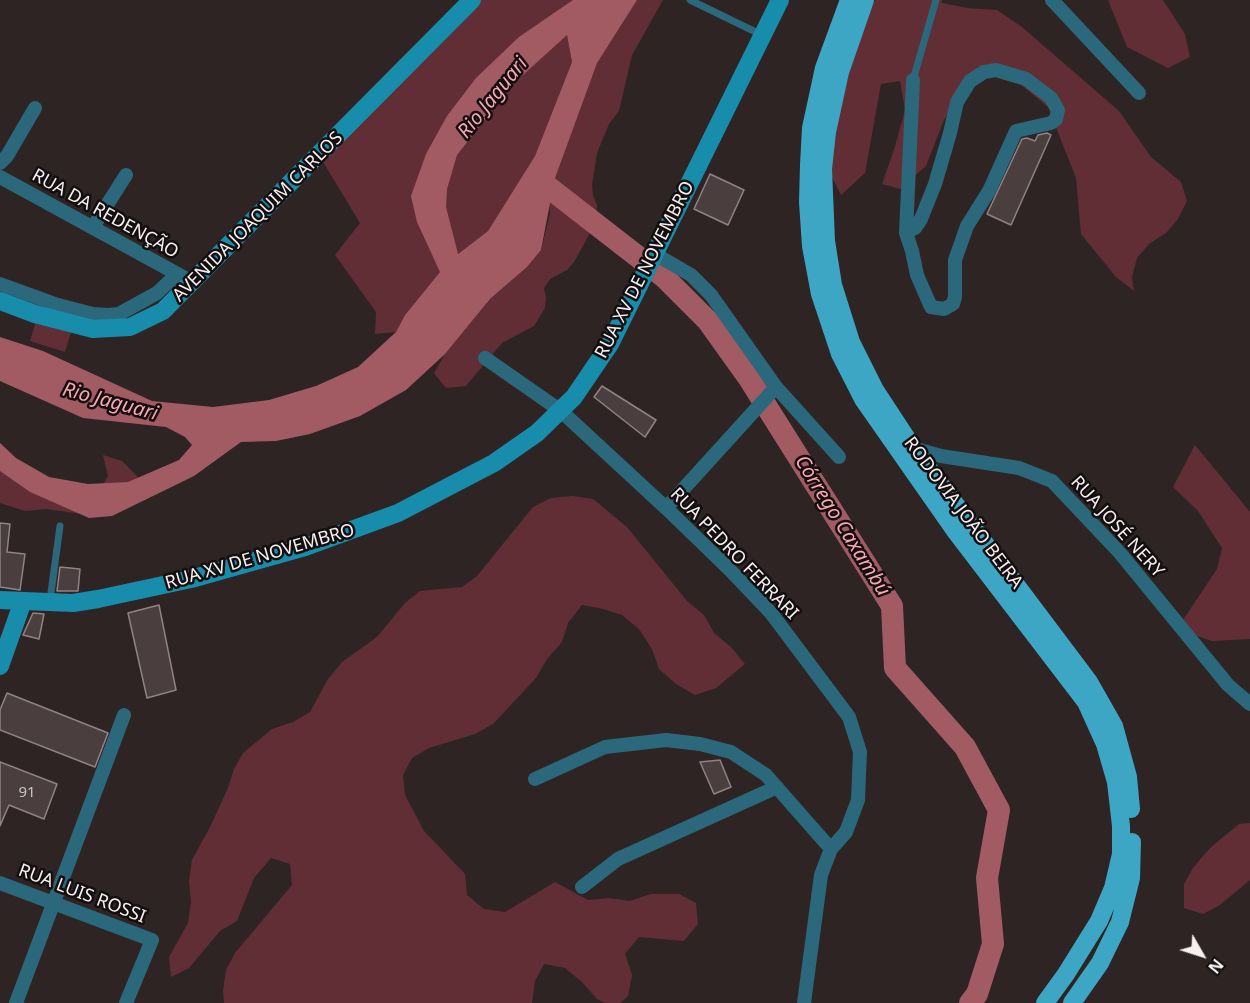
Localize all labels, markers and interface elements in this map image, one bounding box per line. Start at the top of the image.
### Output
water label: Rio Jaguari [453,53,533,143]
street label: AVENIDA JOAQUIM CARLOS [169,128,347,306]
street label: RUA DA REDENÇÃO [28,165,182,263]
street label: RUA XV DE NOVEMBRO [591,178,699,362]
water label: Rio Jaguari [60,378,160,426]
street label: RODOVIA JOÃO BEIRA [899,433,1027,593]
water label: Córrego Caxambú [789,451,895,601]
street label: RUA JOSÉ NERY [1066,472,1168,582]
street label: RUA PEDRO FERRARI [665,484,803,624]
street label: RUA XV DE NOVEMBRO [163,520,357,594]
house number: 91 [18,784,36,802]
street label: RUA LUIS ROSSI [15,860,149,928]
north arrow [1172,925,1232,985]
text: N [1203,954,1229,978]

